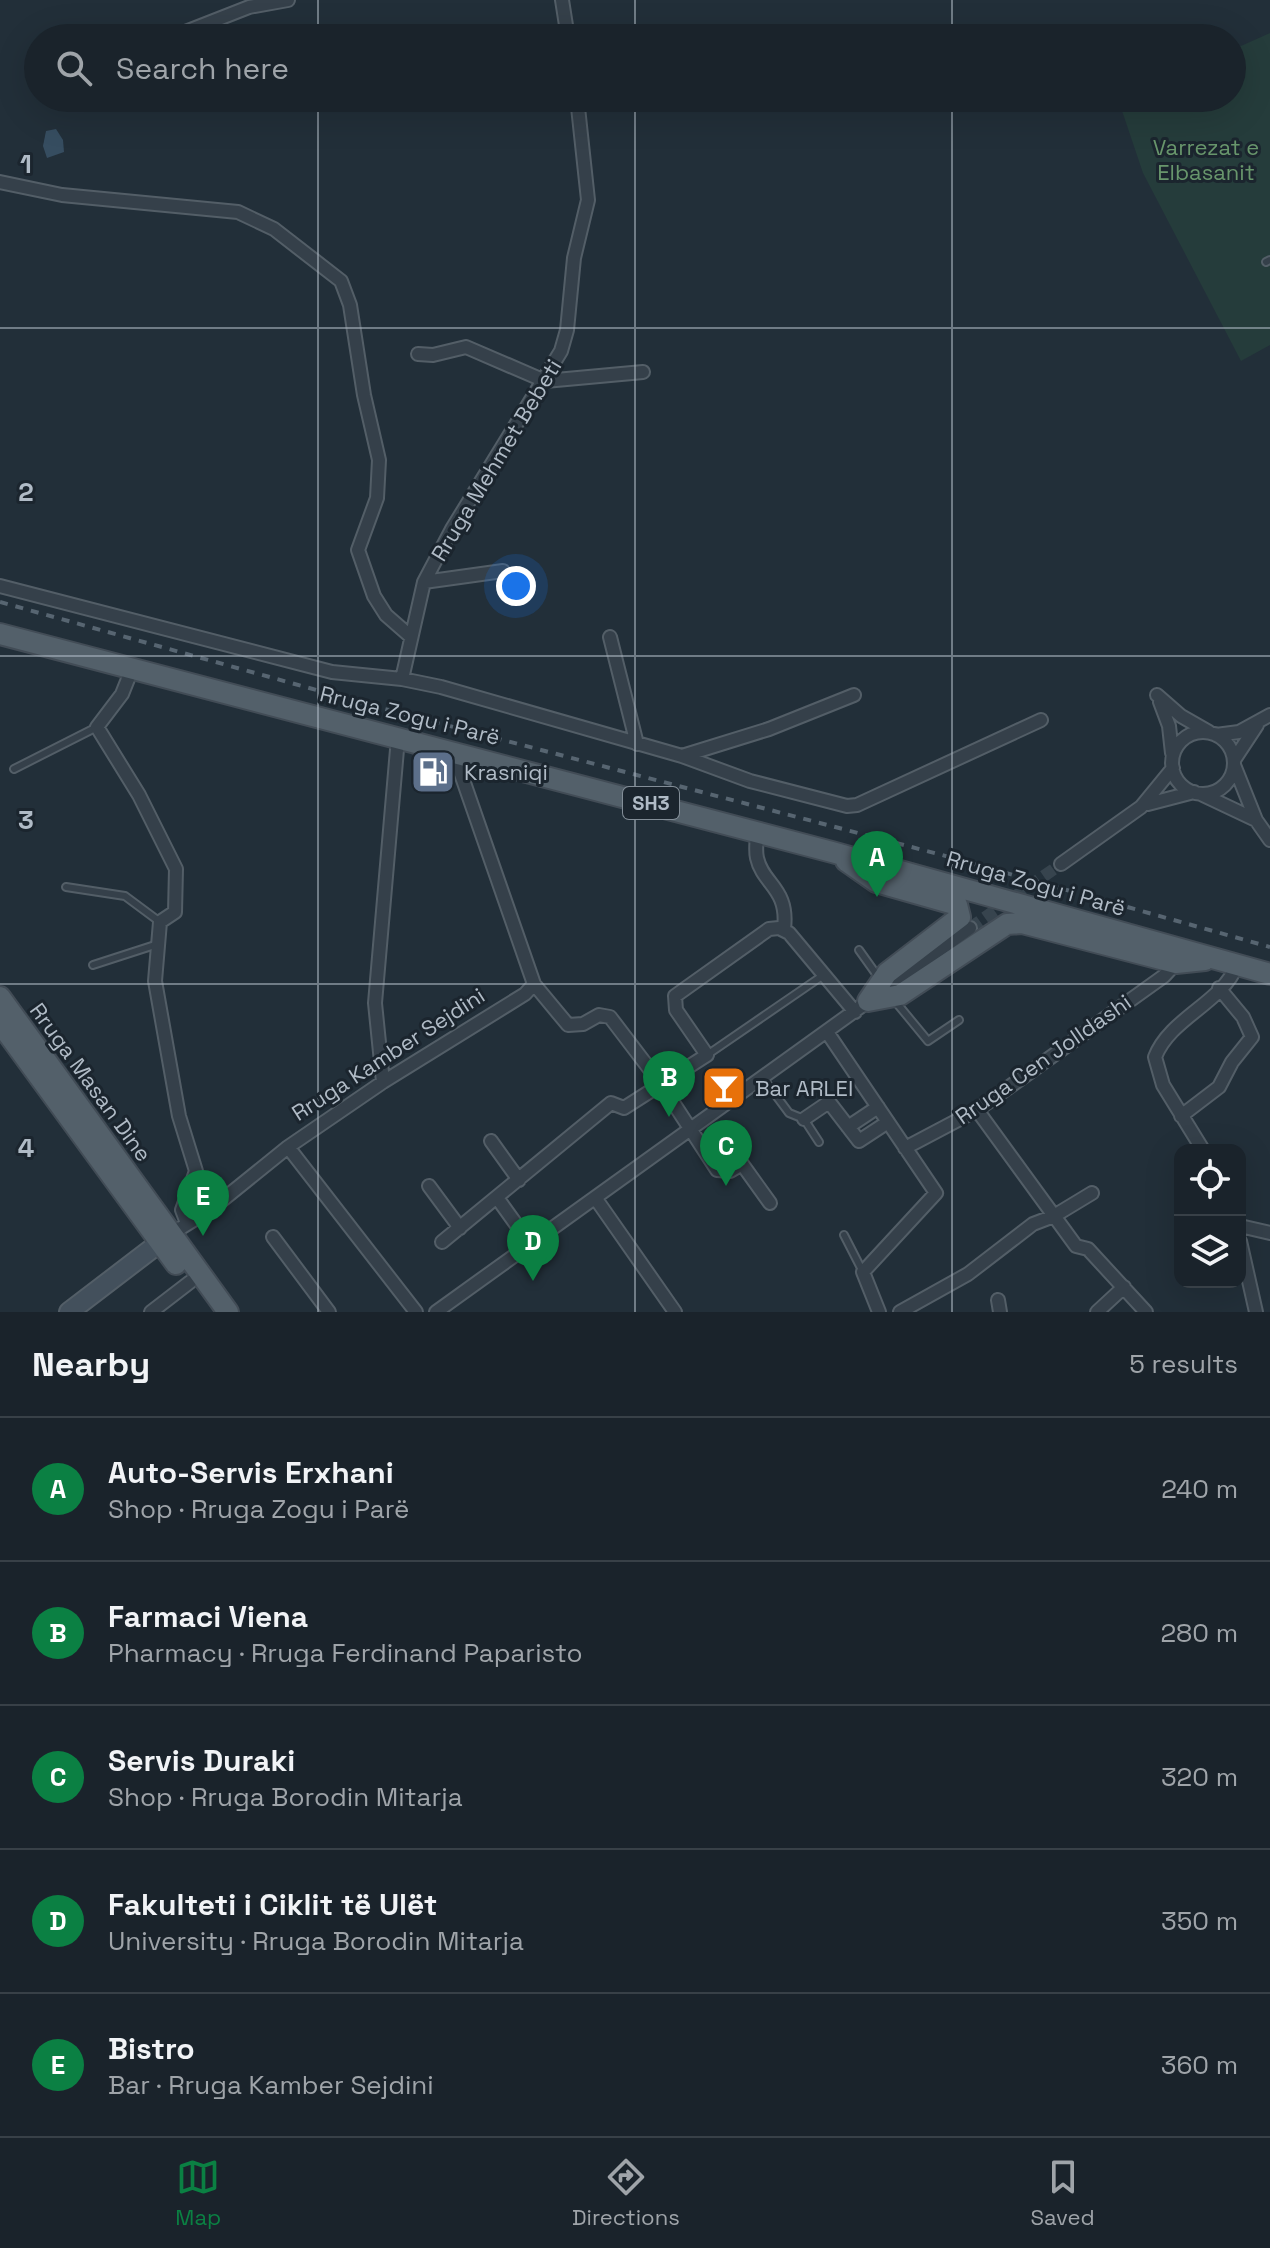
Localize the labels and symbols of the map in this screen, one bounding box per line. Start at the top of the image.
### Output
park label: Varrezat e Elbasanit [1153,133,1259,186]
text: 1 [20,147,32,181]
street label: Rruga Mehmet Bebeti [425,354,567,566]
text: 2 [18,475,34,509]
your location [496,566,536,606]
street label: Rruga Zogu i Parë [317,679,503,751]
fuel station icon: Krasniqi [409,748,457,796]
place label: Krasniqi [464,758,548,786]
road number: SH3 [623,787,679,819]
text: 3 [18,803,34,837]
pin: A [851,831,903,897]
street label: Rruga Zogu i Parë [943,844,1129,922]
street label: Rruga Kamber Sejdini [286,981,490,1127]
street label: Rruga Cen Jolldashi [950,988,1136,1130]
street label: Rruga Masan Dine [24,997,158,1167]
pin: B [643,1051,695,1117]
bar icon: Bar ARLEI [700,1064,748,1112]
place label: Bar ARLEI [755,1074,853,1102]
pin: C [700,1120,752,1186]
text: 4 [18,1131,34,1165]
pin: E [177,1170,229,1236]
pin: D [507,1215,559,1281]

